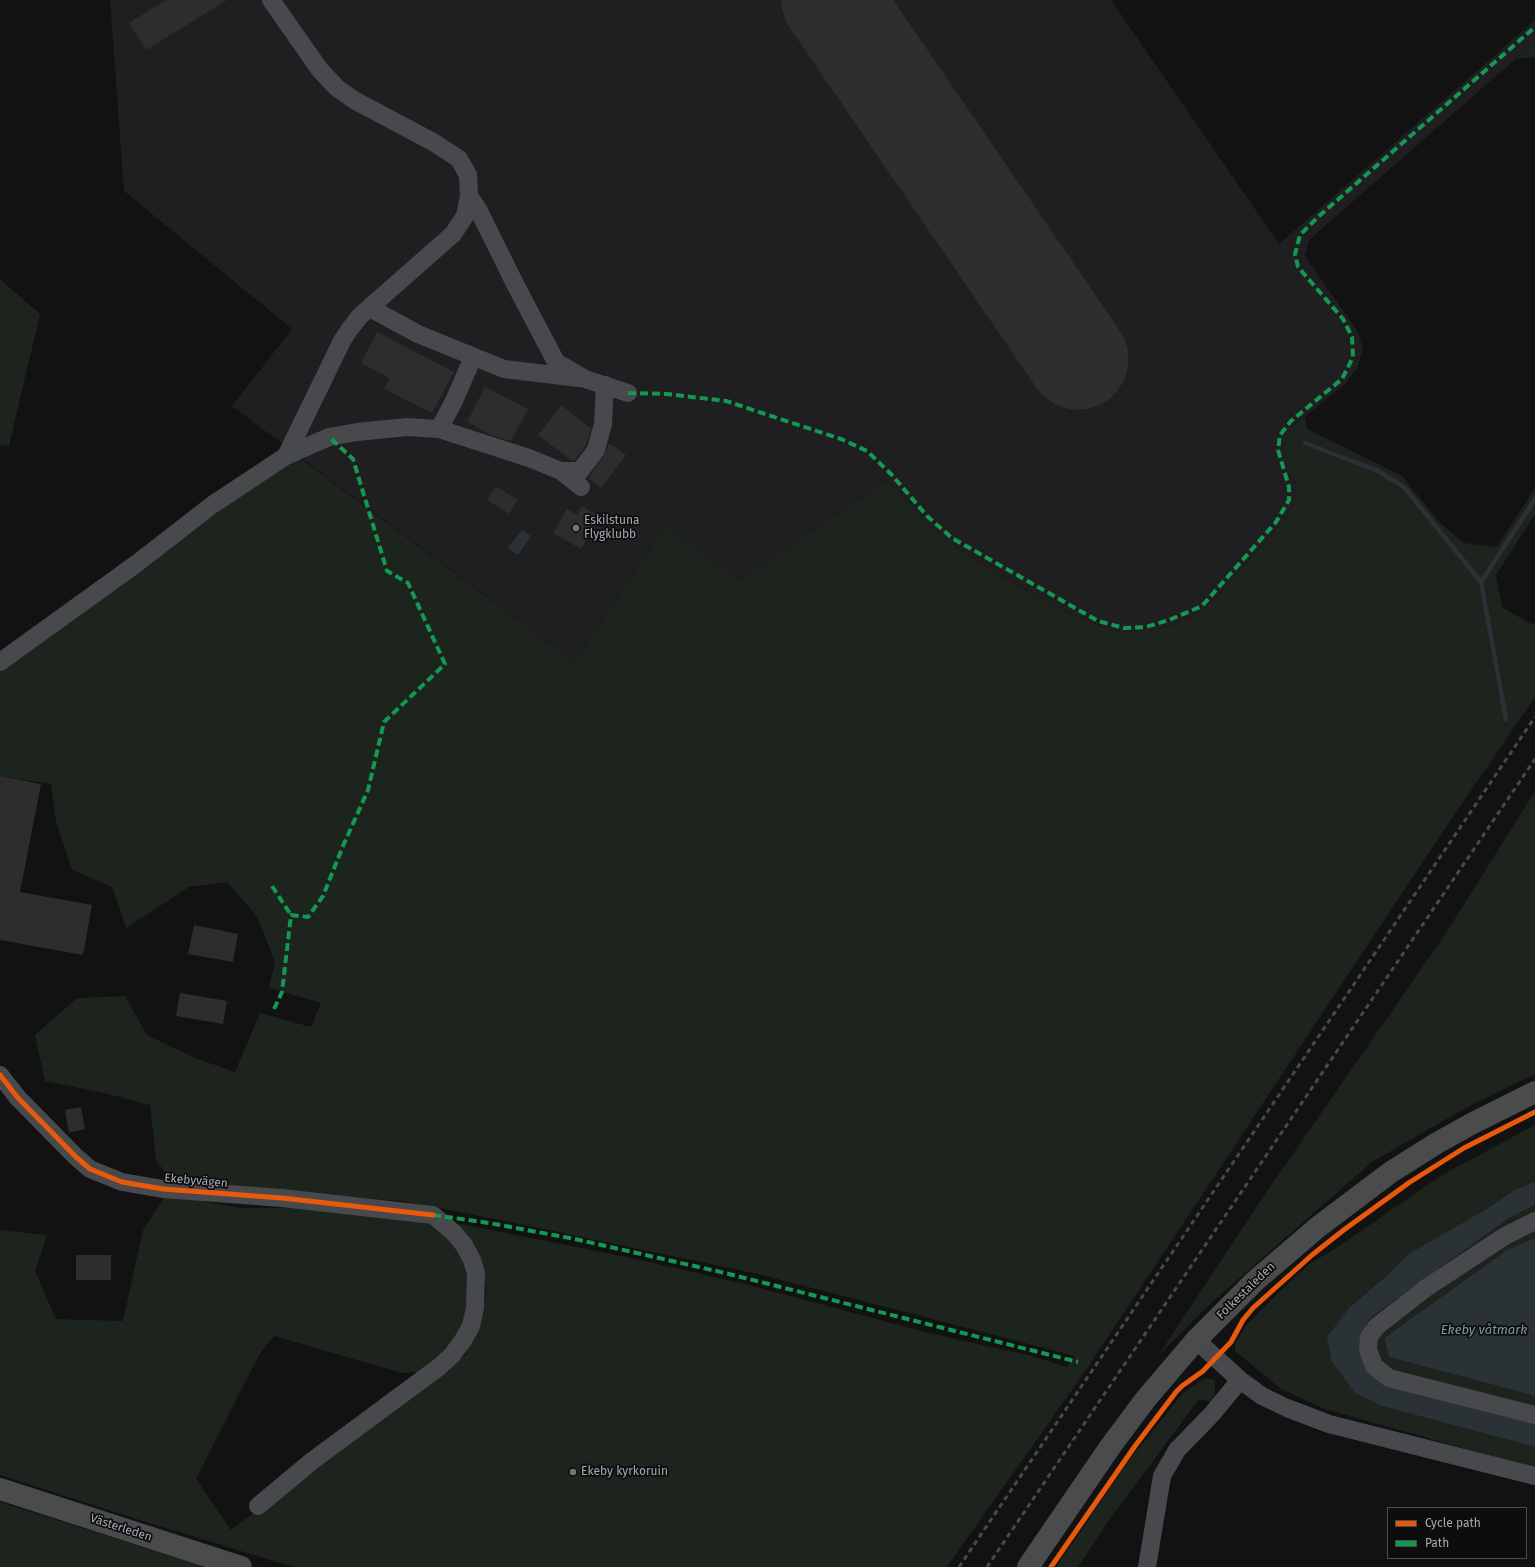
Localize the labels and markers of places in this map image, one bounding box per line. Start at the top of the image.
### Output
place label: Eskilstuna Flygklubb [584,514,639,542]
marker: Eskilstuna Flygklubb [571,523,581,533]
place label: Ekeby kyrkoruin [581,1465,668,1479]
marker: Ekeby kyrkoruin [568,1467,578,1477]

